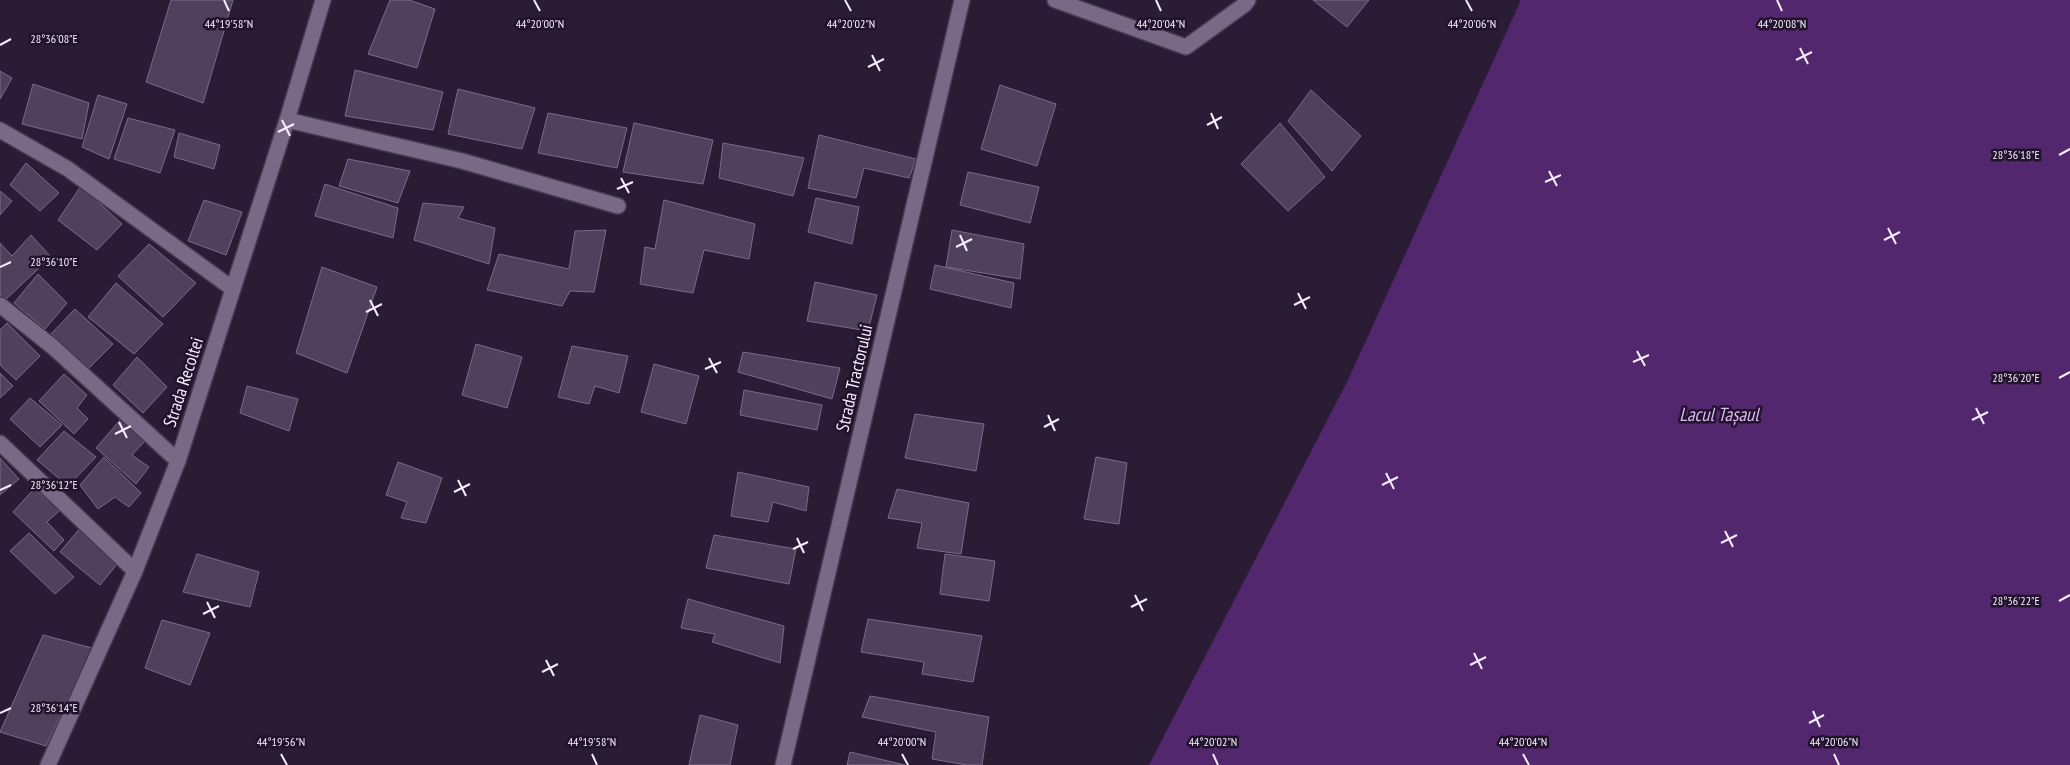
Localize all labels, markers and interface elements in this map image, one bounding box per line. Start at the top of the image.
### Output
text: 44°19'58"N [205,16,253,31]
text: 44°20'00"N [516,16,564,31]
text: 44°20'02"N [827,16,875,31]
text: 44°20'04"N [1137,16,1185,31]
text: 44°20'06"N [1448,16,1496,31]
text: 44°20'08"N [1758,16,1806,31]
text: 28°36'08"E [30,31,78,46]
text: 28°36'18"E [1992,147,2040,162]
text: 28°36'10"E [30,254,78,269]
street label: Strada Tractorului [830,322,878,434]
street label: Strada Recoltei [158,334,208,430]
text: 28°36'20"E [1992,370,2040,385]
water label: Lacul Tașaul [1679,402,1760,426]
text: 28°36'12"E [30,477,78,492]
text: 28°36'22"E [1992,593,2040,608]
text: 28°36'14"E [30,700,78,715]
text: 44°19'56"N [257,734,305,749]
text: 44°19'58"N [568,734,616,749]
text: 44°20'00"N [878,734,926,749]
text: 44°20'02"N [1189,734,1237,749]
text: 44°20'04"N [1499,734,1547,749]
text: 44°20'06"N [1810,734,1858,749]

